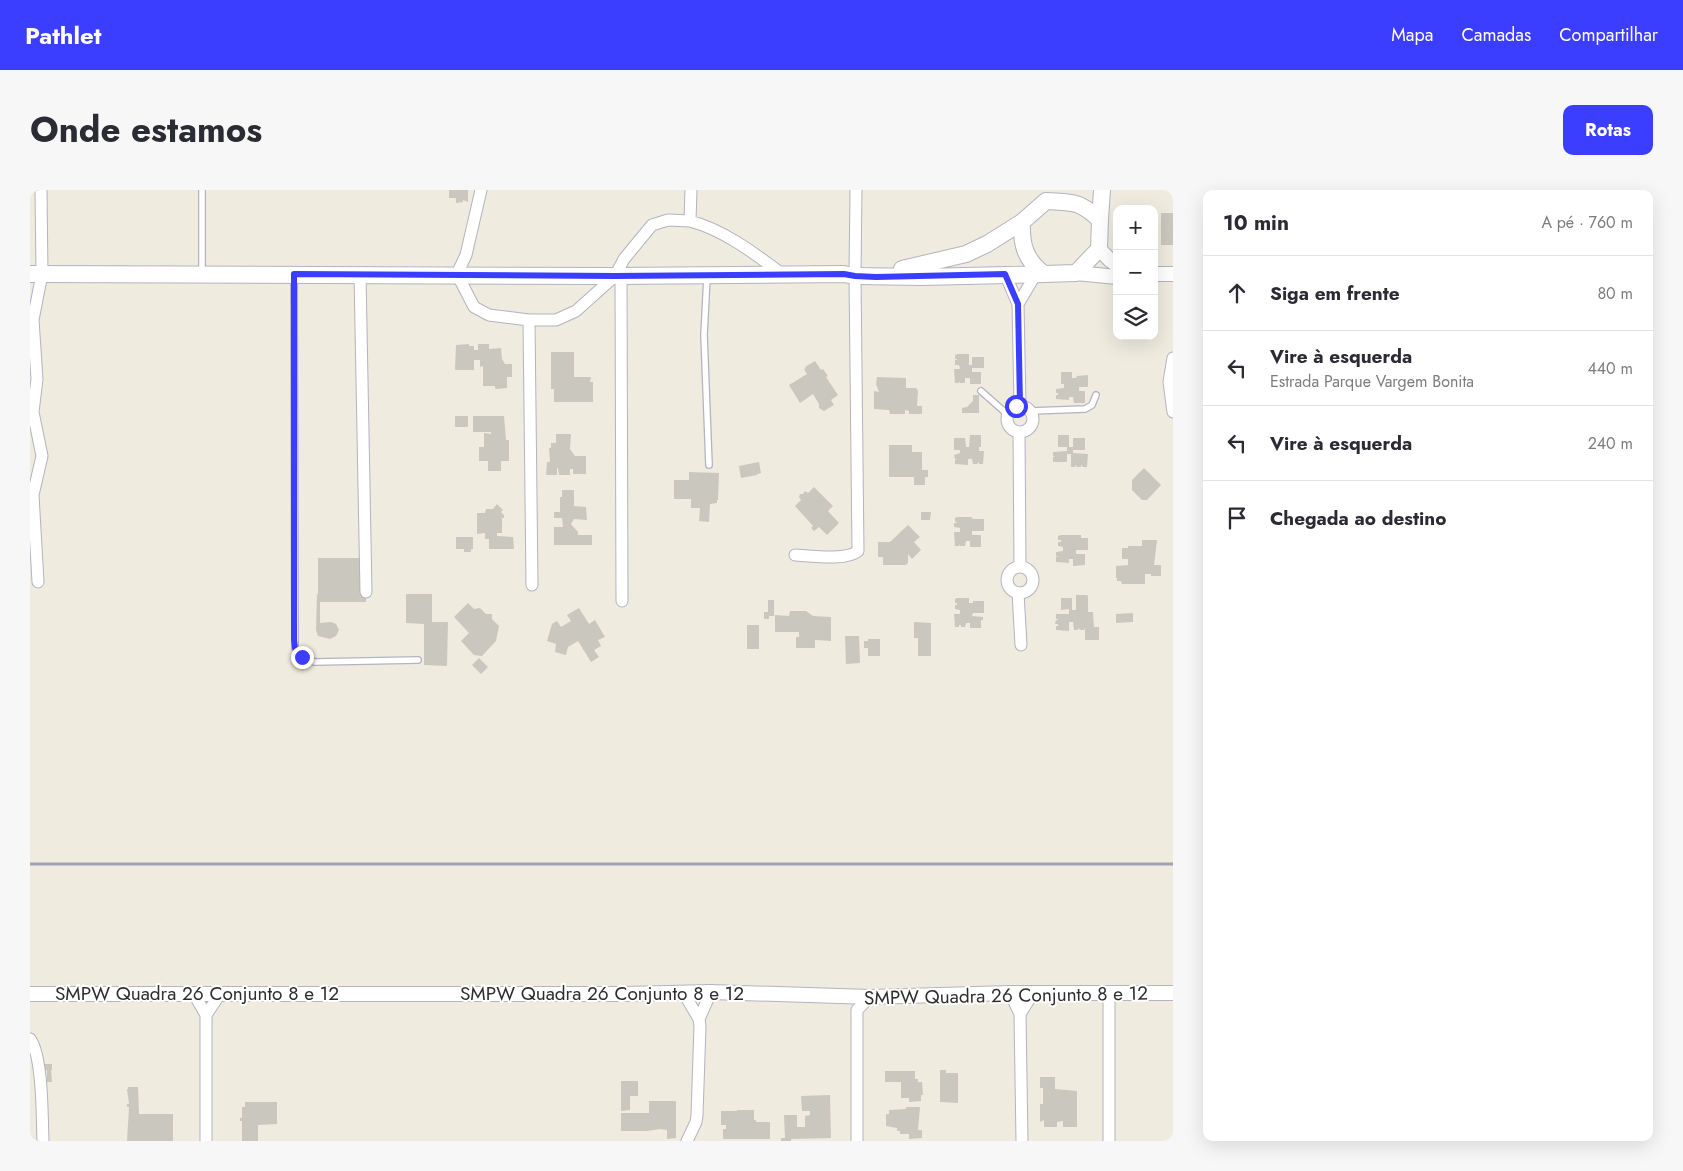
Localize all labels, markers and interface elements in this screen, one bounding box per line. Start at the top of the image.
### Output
text: Pathlet [25,18,101,53]
text: Mapa [1391,22,1433,48]
text: Camadas [1461,22,1531,48]
text: Compartilhar [1559,22,1658,48]
text: Onde estamos [30,105,262,155]
button: Rotas [1563,105,1653,155]
map controls [1113,205,1158,340]
button: + [1113,205,1158,250]
text: 10 min [1223,208,1289,238]
text: A pé · 760 m [1541,211,1633,234]
button: − [1113,250,1158,295]
icon: ahead [1223,279,1251,307]
text: Siga em frente [1270,280,1400,307]
text: 80 m [1597,282,1633,305]
button: layers [1113,295,1158,340]
text: Vire à esquerda [1270,343,1412,370]
icon: left [1223,354,1251,382]
text: 440 m [1587,357,1633,380]
text: Estrada Parque Vargem Bonita [1270,370,1474,393]
route start [1005,395,1028,418]
icon: left [1223,429,1251,457]
text: Vire à esquerda [1270,430,1412,457]
text: 240 m [1588,432,1633,455]
icon: arrive [1223,504,1251,532]
text: Chegada ao destino [1270,505,1446,532]
route end [291,646,314,669]
street label: SMPW Quadra 26 Conjunto 8 e 12 [55,980,339,1007]
street label: SMPW Quadra 26 Conjunto 8 e 12 [460,980,744,1007]
street label: SMPW Quadra 26 Conjunto 8 e 12 [864,980,1148,1011]

